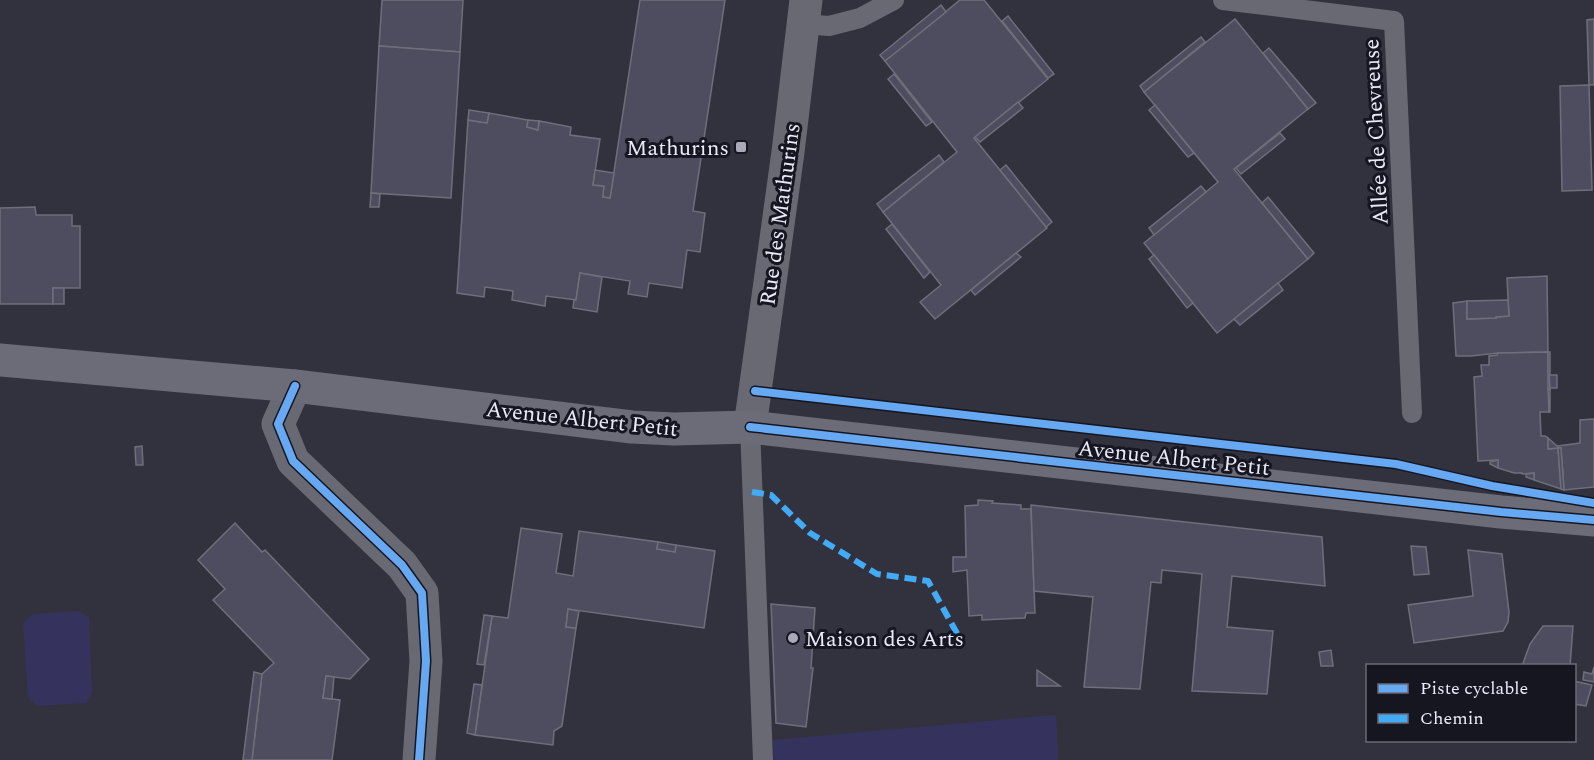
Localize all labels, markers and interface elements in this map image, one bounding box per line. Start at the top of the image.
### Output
street label: Allée de Chevreuse [1355,38,1398,226]
street label: Rue des Mathurins [751,121,810,307]
place label: Mathurins [626,132,729,165]
marker: Mathurins [734,140,748,154]
street label: Avenue Albert Petit [484,393,680,446]
street label: Avenue Albert Petit [1076,432,1272,485]
place label: Maison des Arts [805,623,964,656]
marker: Maison des Arts [786,631,800,645]
legend [1366,664,1576,742]
text: Piste cyclable [1420,675,1528,702]
text: Chemin [1420,705,1484,732]

